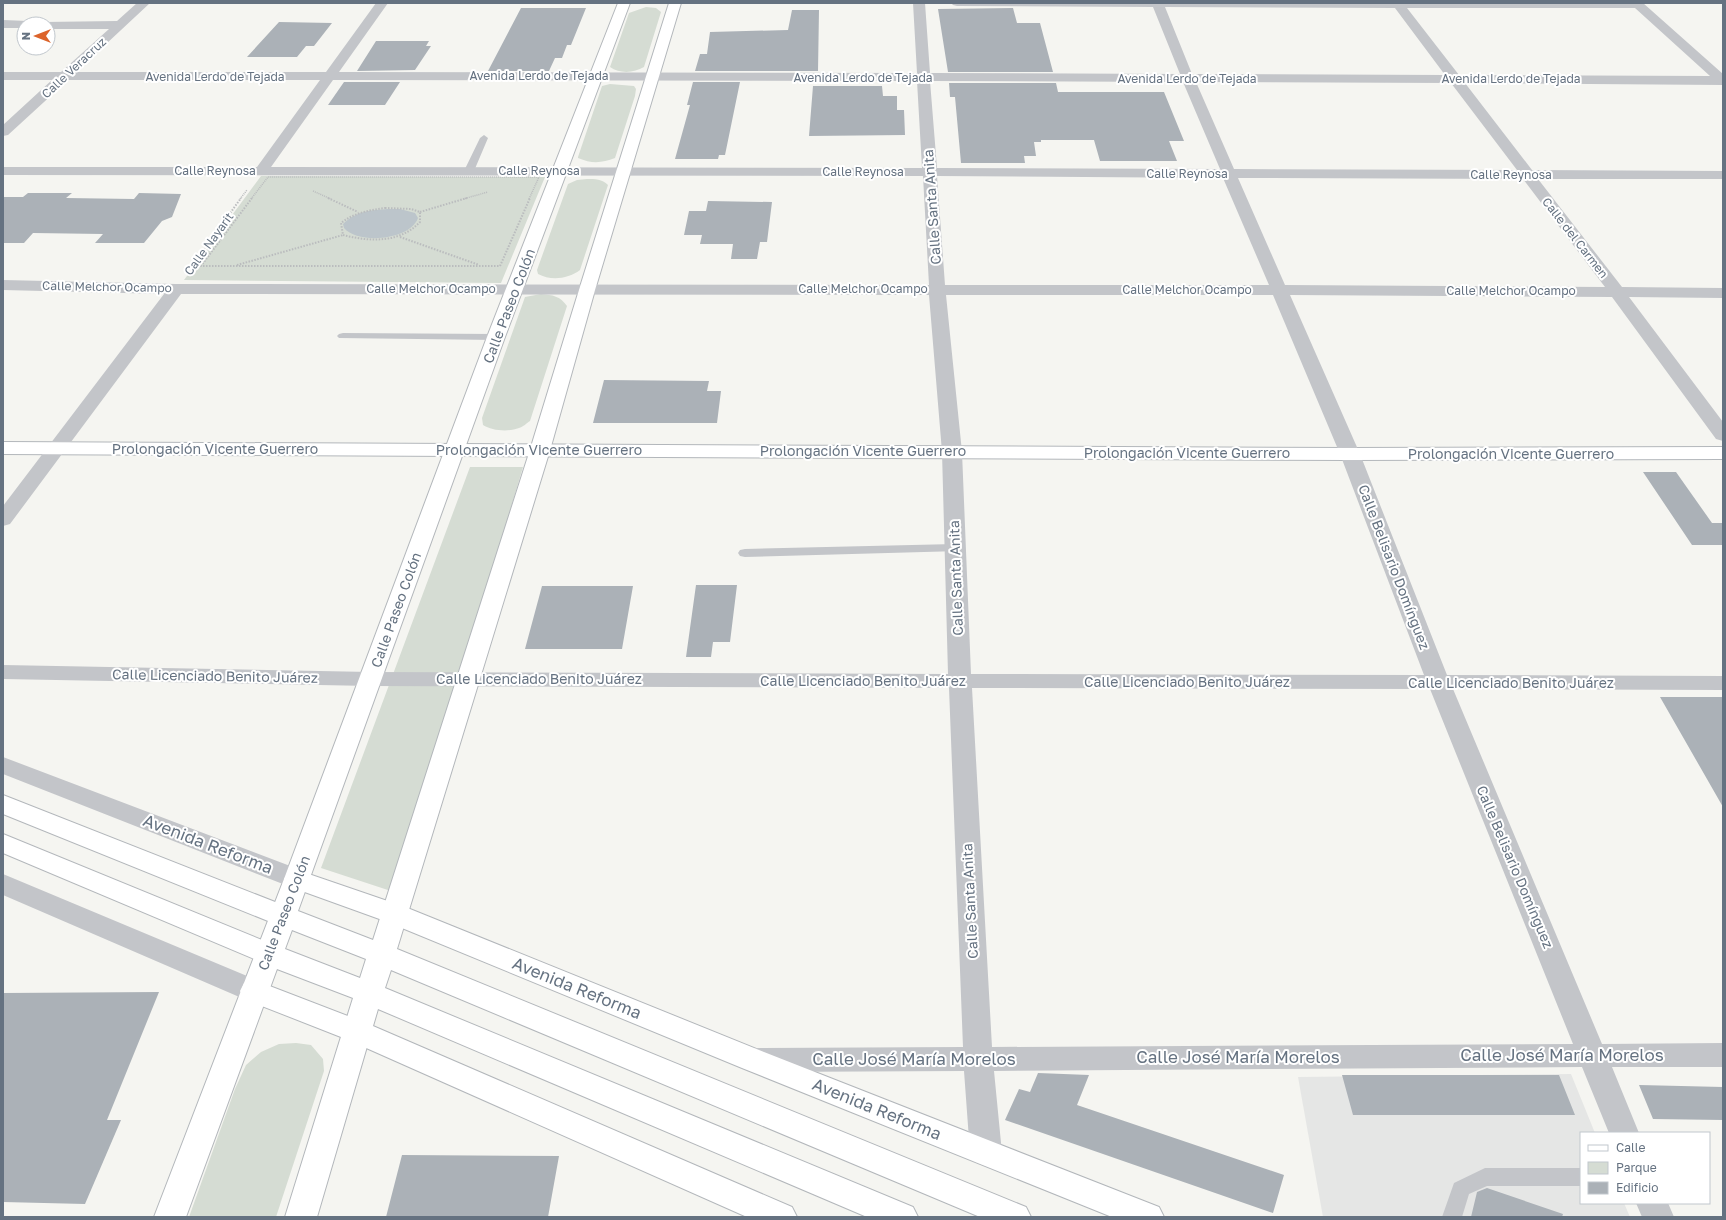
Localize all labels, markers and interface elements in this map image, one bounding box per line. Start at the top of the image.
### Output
north arrow [16,16,56,56]
text: N [19,32,32,40]
street label: Calle Veracruz [38,34,109,101]
street label: Avenida Lerdo de Tejada [469,68,609,83]
street label: Avenida Lerdo de Tejada [145,69,285,84]
street label: Avenida Lerdo de Tejada [793,70,933,85]
street label: Avenida Lerdo de Tejada [1117,71,1257,86]
street label: Avenida Lerdo de Tejada [1441,71,1581,86]
street label: Calle Santa Anita [919,149,944,265]
street label: Calle Reynosa [174,163,256,178]
street label: Calle Reynosa [498,163,580,178]
street label: Calle Reynosa [822,164,904,179]
street label: Calle Reynosa [1146,166,1228,181]
street label: Calle Reynosa [1470,167,1552,182]
street label: Calle del Carmen [1539,194,1612,281]
street label: Calle Nayarit [181,209,237,278]
street label: Calle Paseo Colón [479,246,538,366]
street label: Calle Melchor Ocampo [42,278,172,295]
street label: Calle Melchor Ocampo [366,281,496,296]
street label: Calle Melchor Ocampo [798,281,928,296]
street label: Calle Melchor Ocampo [1122,282,1252,297]
street label: Calle Melchor Ocampo [1446,283,1576,298]
street label: Prolongación Vicente Guerrero [112,440,318,457]
street label: Prolongación Vicente Guerrero [436,441,642,458]
street label: Prolongación Vicente Guerrero [760,442,966,459]
street label: Prolongación Vicente Guerrero [1084,444,1290,461]
street label: Prolongación Vicente Guerrero [1408,445,1614,462]
street label: Calle Belisario Domínguez [1355,482,1434,652]
street label: Calle Santa Anita [945,520,966,636]
street label: Calle Paseo Colón [367,550,424,670]
street label: Calle Licenciado Benito Juárez [112,665,318,686]
street label: Calle Licenciado Benito Juárez [436,670,642,687]
street label: Calle Licenciado Benito Juárez [760,672,966,689]
street label: Calle Licenciado Benito Juárez [1084,673,1290,690]
street label: Calle Licenciado Benito Juárez [1408,674,1614,691]
street label: Calle Belisario Domínguez [1473,783,1558,951]
street label: Avenida Reforma [140,809,276,878]
street label: Calle Santa Anita [958,843,981,959]
street label: Calle Paseo Colón [254,853,313,973]
street label: Avenida Reforma [510,952,645,1023]
street label: Calle José María Morelos [1460,1044,1664,1065]
street label: Calle José María Morelos [1136,1046,1340,1067]
street label: Calle José María Morelos [812,1048,1016,1069]
street label: Avenida Reforma [810,1073,945,1144]
legend [1580,1132,1710,1204]
text: Calle [1616,1140,1646,1155]
text: Parque [1616,1160,1657,1175]
text: Edificio [1616,1180,1658,1195]

